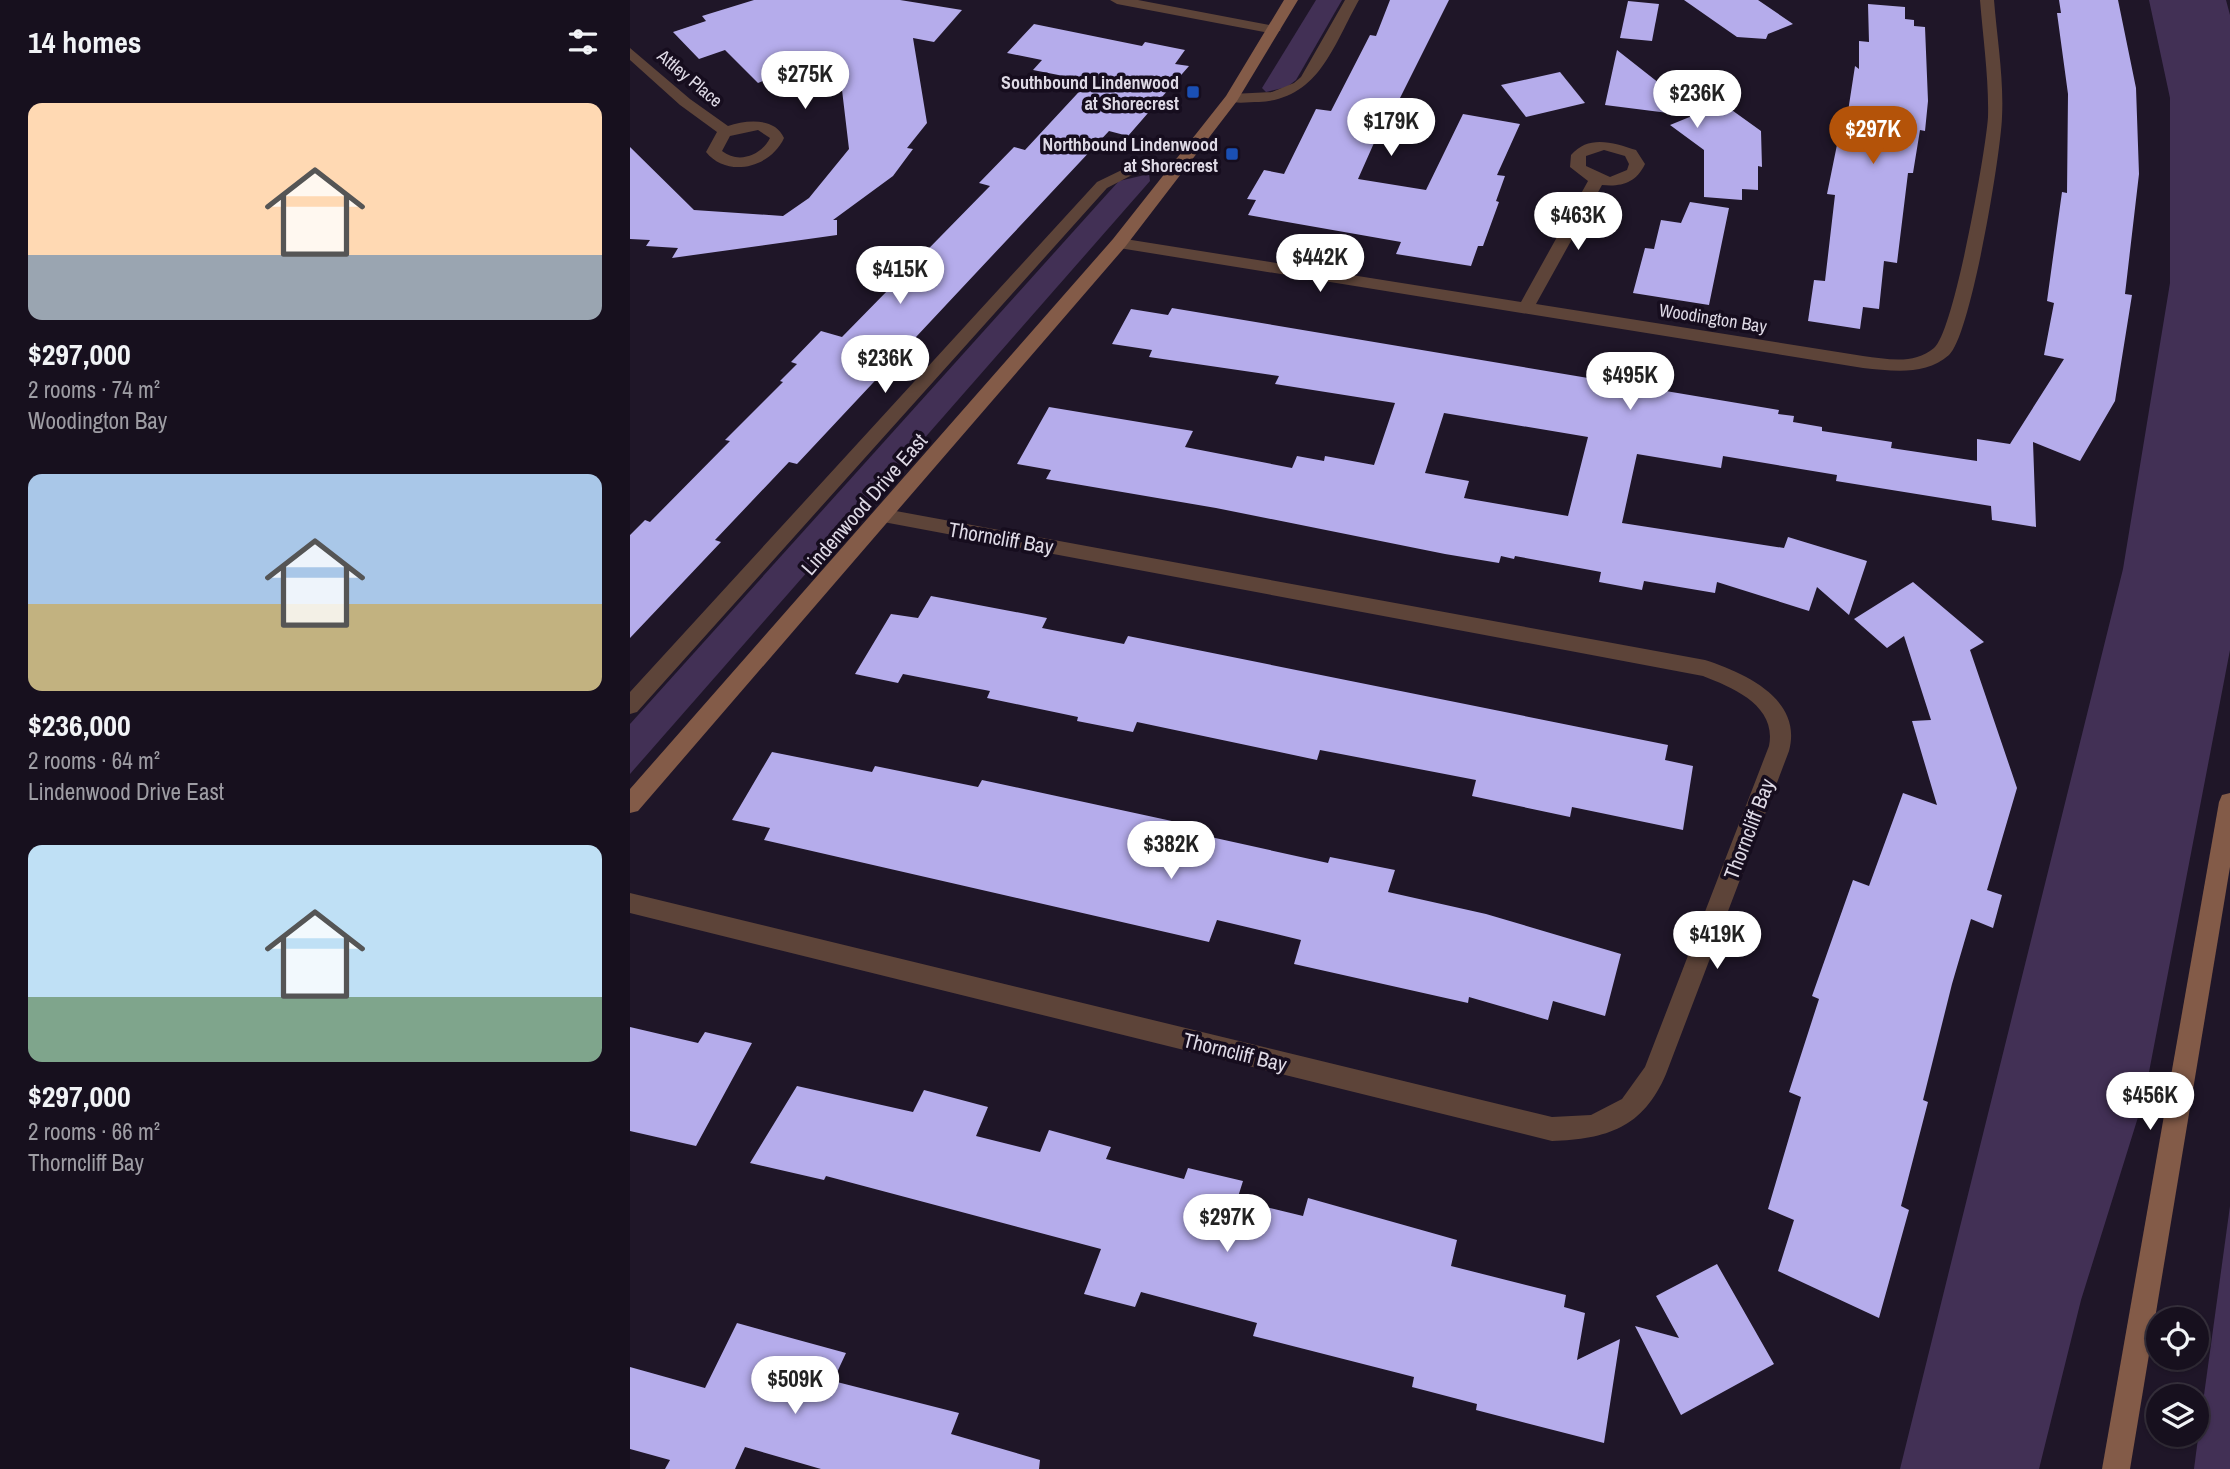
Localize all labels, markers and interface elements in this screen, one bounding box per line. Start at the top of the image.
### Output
text: 14 homes [28,22,142,62]
icon: filters [564,23,602,61]
street label: Attley Place [651,43,728,113]
pin: $275K [756,52,854,111]
text: $275K [777,58,833,89]
place label: Southbound Lindenwood at Shorecrest [1001,70,1179,116]
pin: $236K [1648,71,1746,130]
text: $236K [1669,77,1725,108]
marker: Southbound Lindenwood at Shorecrest [1185,84,1201,100]
pin: $179K [1342,99,1440,158]
text: $179K [1363,105,1419,136]
pin: $297K [1824,106,1922,166]
text: $297K [1845,113,1901,144]
place label: Northbound Lindenwood at Shorecrest [1043,132,1218,178]
marker: Northbound Lindenwood at Shorecrest [1224,146,1240,162]
icon: home [252,149,378,275]
pin: $463K [1529,192,1627,252]
text: $463K [1550,199,1606,230]
pin: $442K [1271,234,1369,294]
text: $442K [1292,241,1348,272]
pin: $415K [851,246,949,306]
text: $415K [872,253,928,284]
street label: Woodington Bay [1657,297,1769,339]
text: $297,000 [28,334,131,374]
pin: $236K [836,336,934,395]
text: $236K [857,342,913,373]
pin: $495K [1581,352,1679,412]
text: $495K [1602,359,1658,390]
text: 2 rooms · 74 m² [28,374,160,405]
text: Woodington Bay [28,405,167,436]
street label: Lindenwood Drive East [794,427,934,581]
street label: Thorncliff Bay [946,515,1056,562]
icon: home [252,520,378,646]
text: $236,000 [28,705,131,745]
text: 2 rooms · 64 m² [28,745,160,776]
street label: Thorncliff Bay [1716,774,1782,884]
text: Lindenwood Drive East [28,776,224,807]
pin: $382K [1122,822,1220,881]
text: $382K [1143,828,1199,859]
icon: home [252,891,378,1017]
pin: $419K [1668,912,1766,971]
text: $419K [1689,918,1745,949]
street label: Thorncliff Bay [1180,1025,1290,1079]
pin: $456K [2101,1072,2199,1132]
text: $297,000 [28,1076,131,1116]
text: $456K [2122,1079,2178,1110]
text: 2 rooms · 66 m² [28,1116,160,1147]
text: Thorncliff Bay [28,1147,144,1178]
pin: $297K [1178,1194,1276,1254]
text: $297K [1199,1201,1255,1232]
map controls [2146,1307,2209,1447]
button: locate [2146,1307,2209,1370]
pin: $509K [746,1356,844,1416]
text: $509K [767,1363,823,1394]
button: layers [2146,1384,2209,1447]

